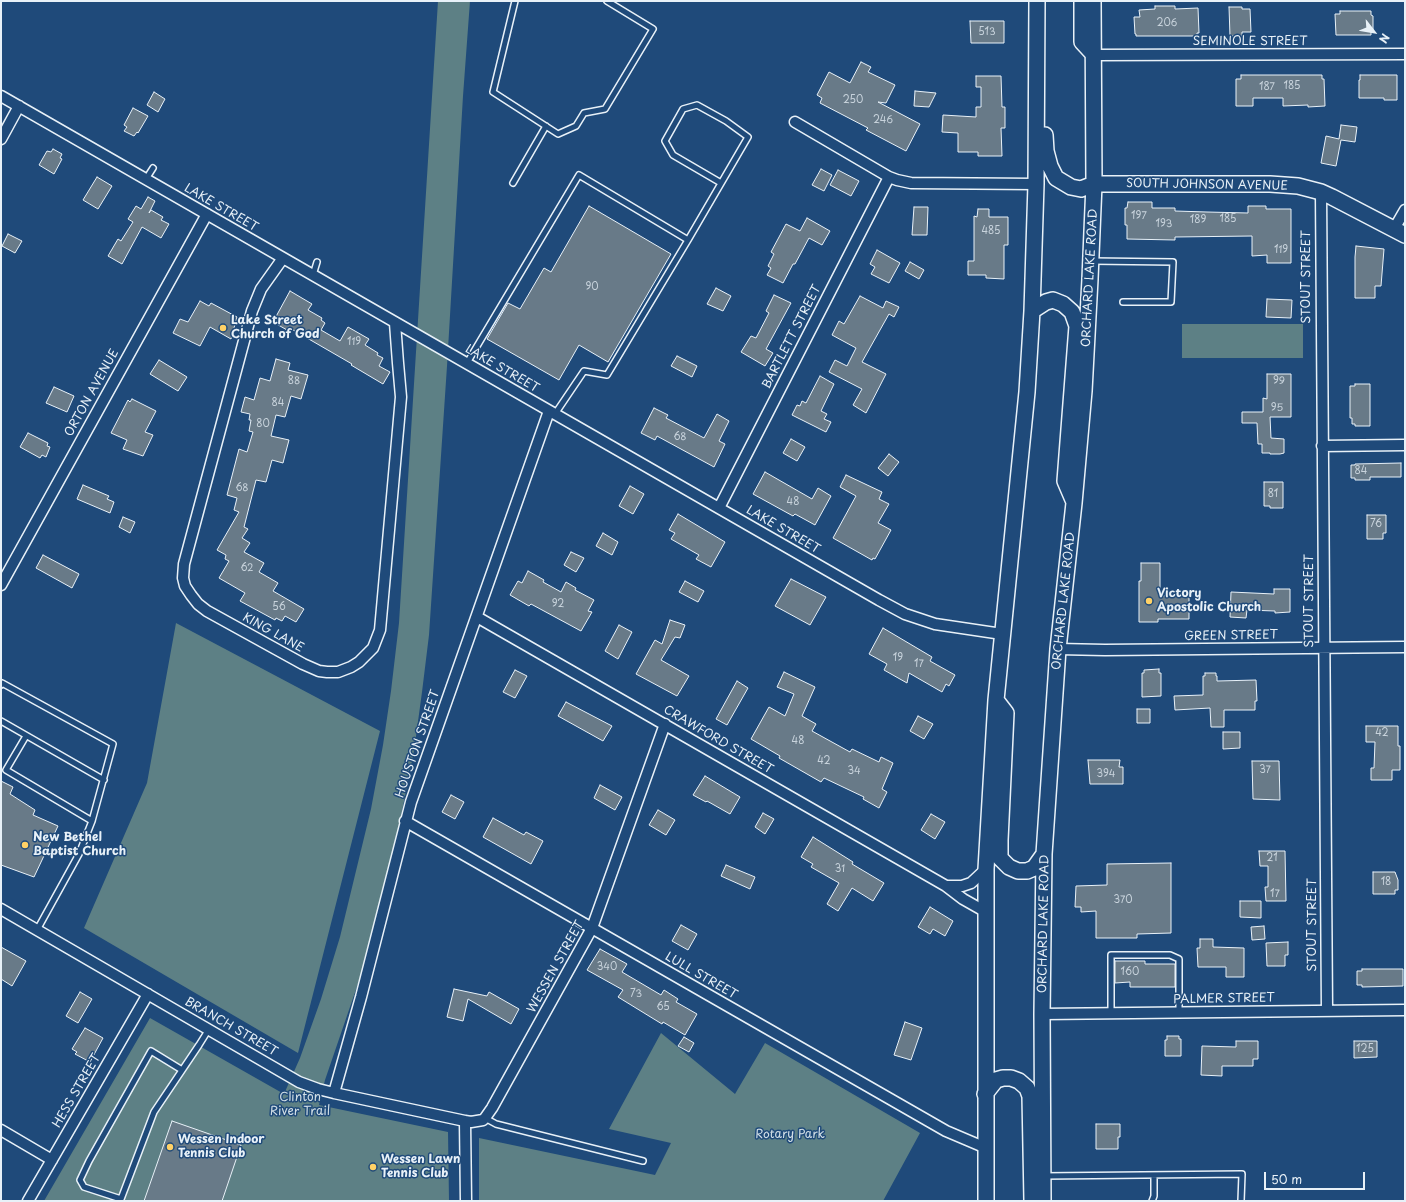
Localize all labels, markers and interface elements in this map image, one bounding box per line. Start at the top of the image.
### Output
north arrow [1354,12,1394,52]
house number: 206 [1157,17,1177,29]
house number: 513 [978,26,996,38]
text: N [1375,30,1394,47]
street label: SEMINOLE STREET [1193,35,1307,49]
house number: 185 [1284,80,1300,92]
house number: 187 [1259,81,1275,93]
house number: 250 [843,94,863,106]
house number: 246 [873,114,893,126]
street label: SOUTH JOHNSON AVENUE [1126,176,1288,194]
street label: LAKE STREET [182,181,260,235]
street label: ORCHARD LAKE ROAD [1079,208,1101,348]
house number: 197 [1131,210,1147,222]
house number: 185 [1220,213,1236,225]
house number: 189 [1190,214,1206,226]
house number: 193 [1156,218,1172,230]
house number: 485 [982,225,1000,237]
street label: STOUT STREET [1300,230,1314,324]
house number: 119 [1274,244,1288,256]
house number: 90 [585,281,599,293]
street label: BARTLETT STREET [760,283,824,391]
place label: Lake Street Church of God [231,314,319,342]
marker: Lake Street Church of God [218,323,228,333]
house number: 119 [347,336,361,348]
street label: LAKE STREET [463,342,541,396]
street label: ORTON AVENUE [62,347,122,439]
house number: 88 [288,375,300,387]
house number: 99 [1273,375,1285,387]
house number: 84 [272,397,284,409]
house number: 95 [1271,402,1283,414]
house number: 80 [256,418,270,430]
house number: 68 [673,431,687,443]
house number: 84 [1355,465,1367,477]
house number: 68 [235,482,249,494]
house number: 81 [1268,488,1278,500]
house number: 48 [787,496,799,508]
street label: LAKE STREET [744,503,822,557]
house number: 76 [1370,518,1382,530]
street label: ORCHARD LAKE ROAD [1050,531,1078,671]
street label: STOUT STREET [1303,554,1317,648]
house number: 62 [240,562,254,574]
place label: Victory Apostolic Church [1157,587,1261,615]
marker: Victory Apostolic Church [1144,596,1154,606]
house number: 92 [552,598,564,610]
house number: 56 [272,601,286,613]
street label: KING LANE [240,610,306,656]
street label: GREEN STREET [1184,628,1278,644]
house number: 19 [893,652,903,664]
house number: 17 [914,658,924,670]
street label: HOUSTON STREET [393,688,443,800]
street label: CRAWFORD STREET [661,703,775,777]
house number: 42 [1375,727,1389,739]
house number: 48 [792,735,804,747]
house number: 42 [817,755,831,767]
house number: 37 [1259,764,1271,776]
house number: 34 [847,765,861,777]
house number: 394 [1097,768,1115,780]
place label: New Bethel Baptist Church [33,831,126,859]
marker: New Bethel Baptist Church [20,840,30,850]
house number: 21 [1266,852,1278,864]
street label: ORCHARD LAKE ROAD [1036,855,1052,993]
house number: 31 [835,863,845,875]
house number: 18 [1381,876,1391,888]
street label: STOUT STREET [1306,878,1320,972]
house number: 17 [1270,888,1280,900]
house number: 370 [1113,894,1133,906]
street label: WESSEN STREET [525,918,587,1016]
street label: LULL STREET [662,950,740,1002]
house number: 340 [597,961,617,973]
house number: 160 [1121,966,1139,978]
house number: 73 [630,988,642,1000]
street label: PALMER STREET [1173,991,1275,1007]
street label: BRANCH STREET [182,995,280,1059]
house number: 65 [656,1001,670,1013]
house number: 125 [1356,1043,1374,1055]
street label: HESS STREET [50,1051,104,1131]
park label: Clinton River Trail [270,1091,330,1119]
park label: Rotary Park [755,1128,825,1142]
place label: Wessen Indoor Tennis Club [178,1133,265,1161]
marker: Wessen Indoor Tennis Club [165,1142,175,1152]
place label: Wessen Lawn Tennis Club [381,1153,460,1181]
marker: Wessen Lawn Tennis Club [368,1162,378,1172]
scale bar [1266,1164,1367,1190]
text: 50 m [1271,1170,1302,1188]

